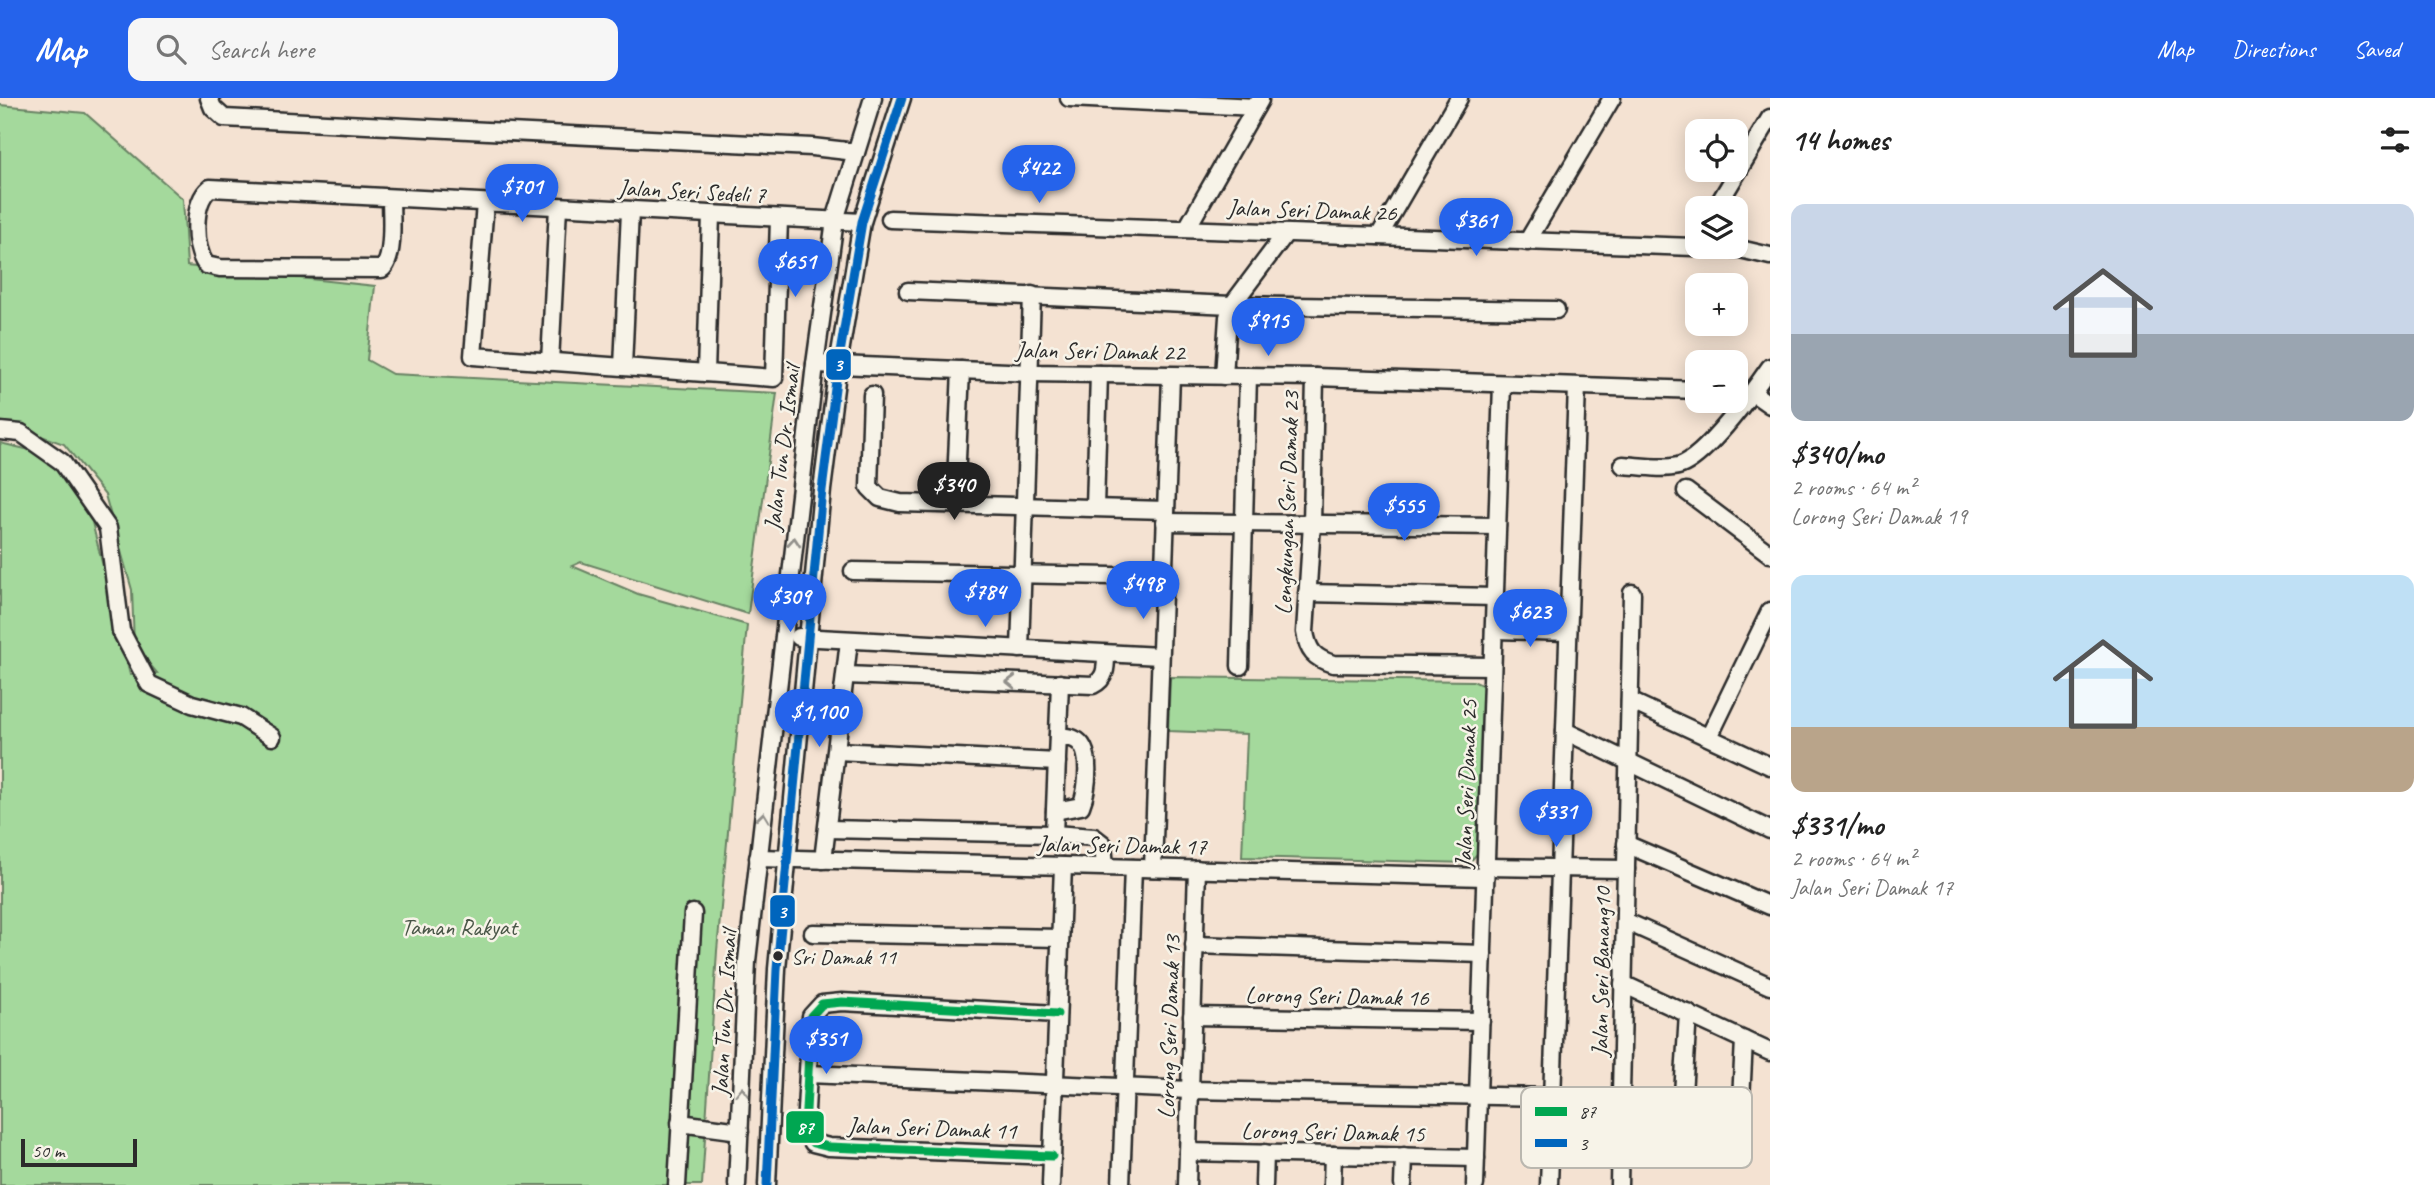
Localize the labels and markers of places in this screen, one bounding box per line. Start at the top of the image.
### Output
pin: $422 [998,146,1080,205]
pin: $701 [481,164,563,224]
pin: $361 [1435,198,1517,258]
pin: $651 [754,240,836,299]
pin: $915 [1227,299,1309,358]
pin: $340 [913,462,995,522]
pin: $555 [1363,484,1445,543]
pin: $498 [1102,561,1184,621]
pin: $784 [944,570,1026,629]
pin: $309 [749,574,831,634]
pin: $623 [1489,589,1571,649]
pin: $1,100 [762,690,876,749]
pin: $331 [1515,790,1597,849]
place label: Sri Damak 11 [791,943,897,971]
marker: Sri Damak 11 [771,949,785,963]
pin: $351 [785,1016,867,1076]

